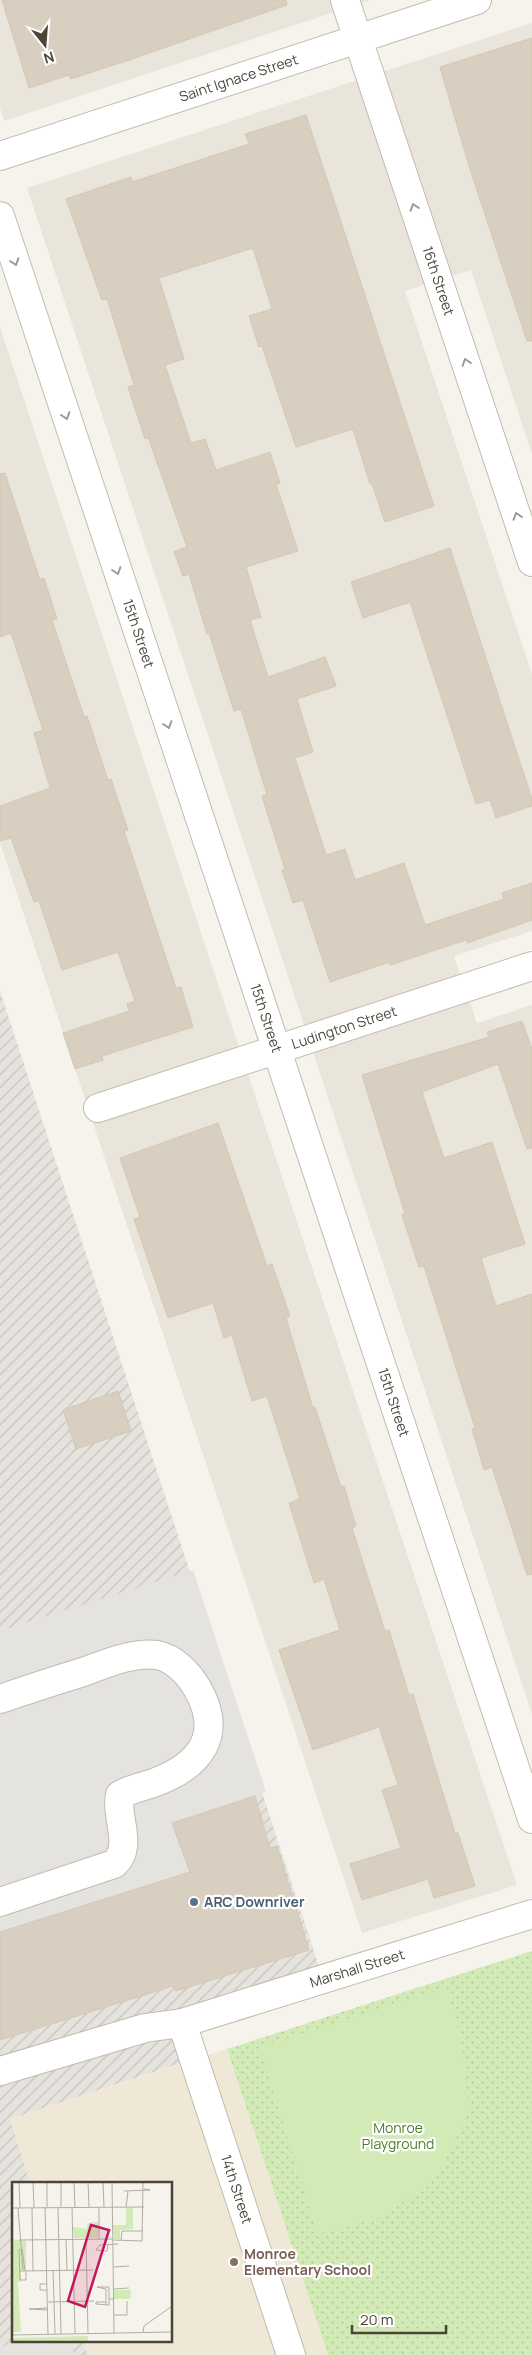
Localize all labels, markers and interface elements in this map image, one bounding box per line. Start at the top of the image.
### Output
north arrow [20,20,70,70]
text: N [41,47,57,68]
street label: Saint Ignace Street [177,49,301,106]
one-way arrow [410,204,420,212]
street label: 16th Street [419,244,459,318]
one-way arrow [10,257,20,266]
one-way arrow [461,358,471,366]
one-way arrow [60,412,70,420]
one-way arrow [512,512,522,521]
one-way arrow [111,566,121,574]
street label: 15th Street [119,597,159,671]
one-way arrow [162,720,172,729]
street label: 15th Street [246,981,287,1055]
street label: Ludington Street [289,1001,399,1053]
street label: 15th Street [374,1365,415,1439]
place label: ARC Downriver [204,1892,305,1911]
marker: ARC Downriver [188,1896,200,1908]
street label: Marshall Street [307,1944,407,1992]
park label: Monroe Playground [362,2118,434,2153]
street label: 14th Street [217,2152,257,2226]
inset map [12,2182,172,2342]
place label: Monroe Elementary School [244,2244,371,2279]
marker: Monroe Elementary School [228,2256,240,2268]
scale bar [352,2302,446,2334]
text: 20 m [360,2309,393,2330]

